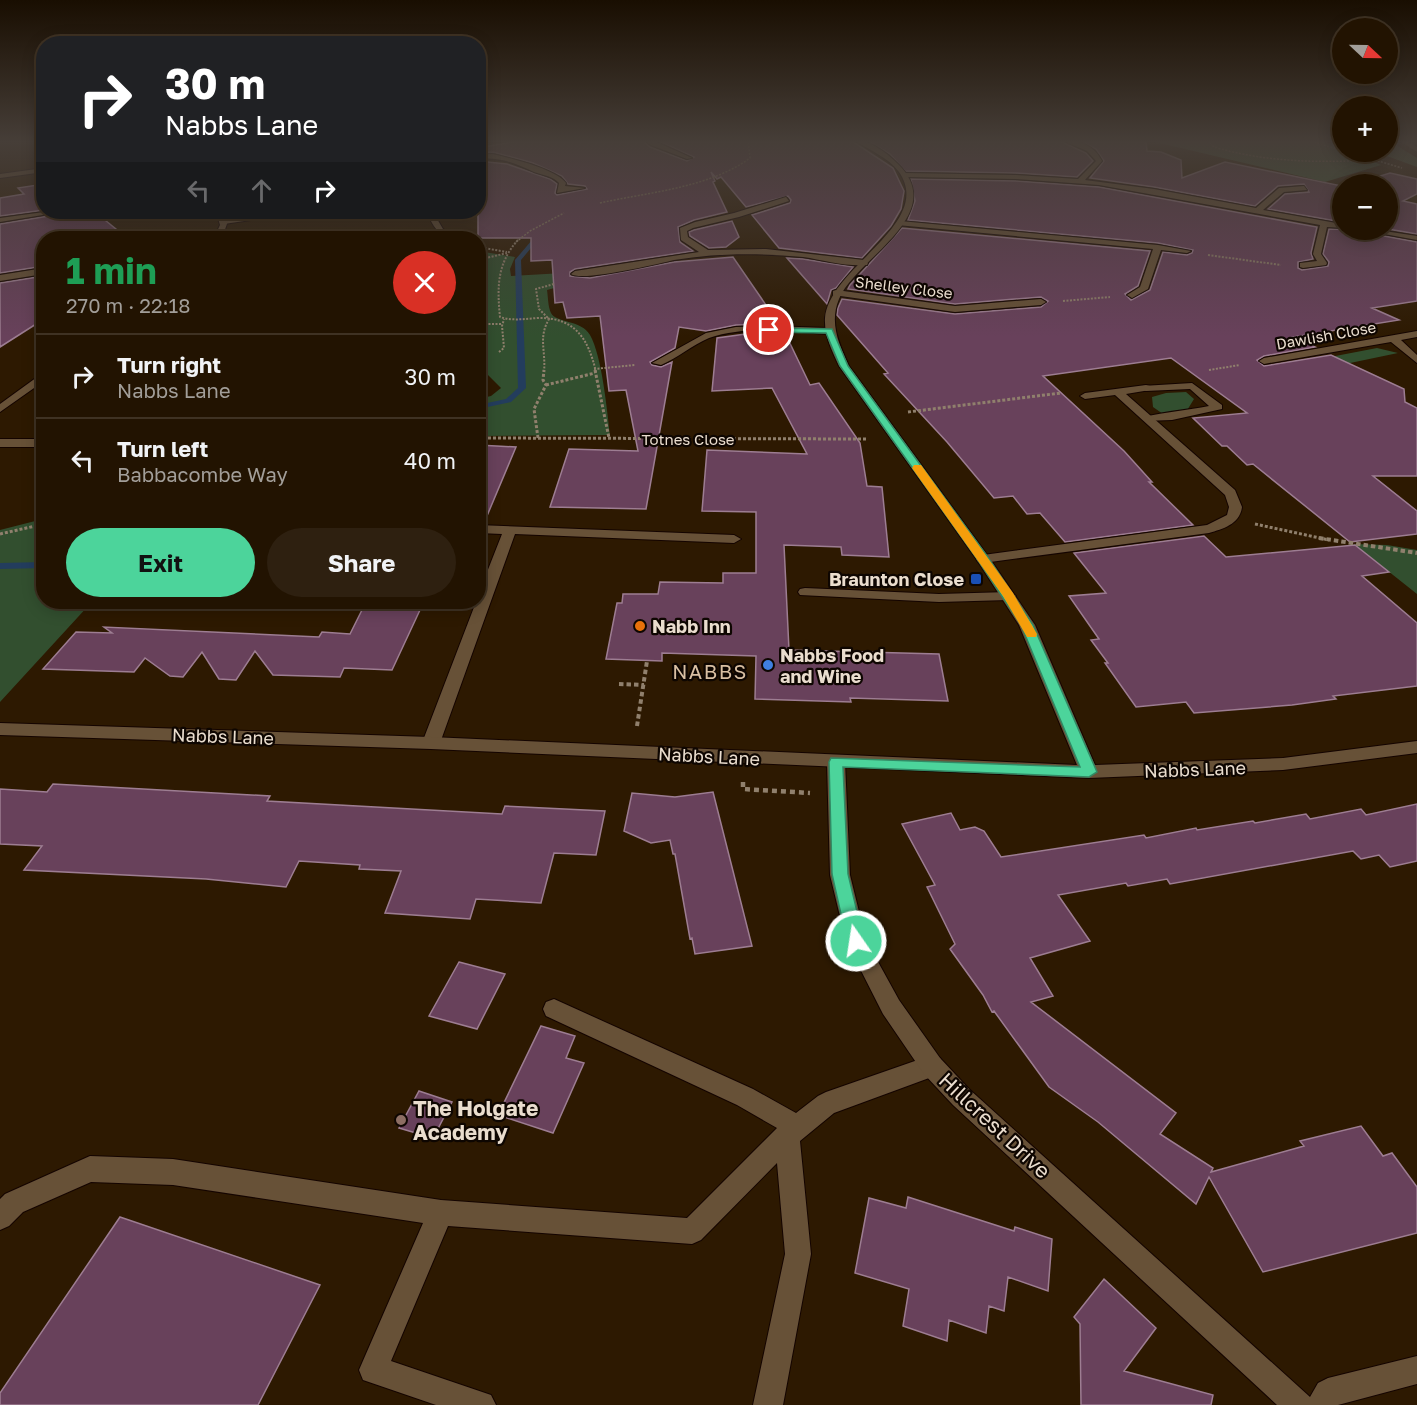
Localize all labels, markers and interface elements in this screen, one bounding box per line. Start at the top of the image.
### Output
north arrow [1332,18,1398,84]
map controls [1332,18,1398,240]
text: 30 m [165,58,265,108]
icon: right [66,60,144,138]
button: + [1332,96,1398,162]
text: Nabbs Lane [165,109,318,141]
icon: left [182,174,215,207]
icon: ahead [245,174,278,207]
icon: right [308,174,341,207]
button: − [1332,174,1398,240]
text: 1 min [66,249,157,292]
button: close [393,251,456,314]
street label: Shelley Close [854,272,954,302]
text: 270 m · 22:18 [66,293,190,317]
pin [743,304,794,355]
icon: arrive [752,313,785,346]
street label: Dawlish Close [1275,317,1378,353]
text: Turn right [117,351,221,378]
icon: right [66,360,99,393]
text: 30 m [405,363,456,390]
text: Nabbs Lane [117,378,231,402]
street label: Totnes Close [641,430,735,448]
text: Turn left [117,435,208,462]
icon: left [66,444,99,477]
text: 40 m [404,447,456,474]
text: Babbacombe Way [117,462,288,486]
button: Exit [66,528,255,597]
button: Share [267,528,456,597]
place label: Braunton Close [829,568,964,590]
marker: Braunton Close [969,572,983,586]
place label: Nabb Inn [652,615,731,637]
marker: Nabb Inn [633,619,647,633]
place label: Nabbs Food and Wine [780,644,884,687]
marker: Nabbs Food and Wine [761,658,775,672]
district label: NABBS [672,659,748,683]
street label: Nabbs Lane [172,723,274,749]
street label: Nabbs Lane [657,742,761,770]
street label: Nabbs Lane [1144,756,1246,782]
position arrow [824,909,888,973]
street label: Hillcrest Drive [934,1067,1056,1183]
place label: The Holgate Academy [413,1095,538,1145]
marker: The Holgate Academy [394,1113,408,1127]

